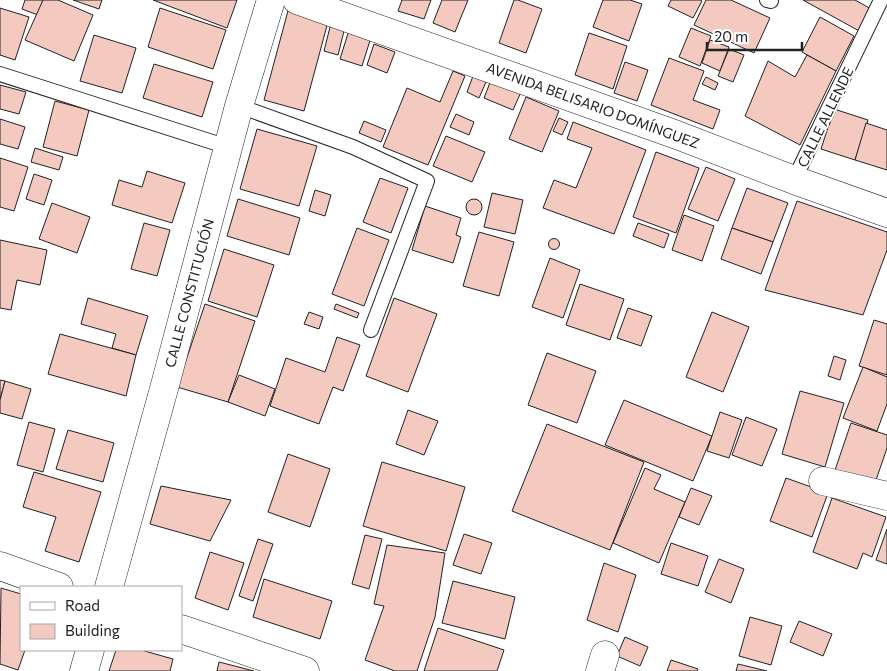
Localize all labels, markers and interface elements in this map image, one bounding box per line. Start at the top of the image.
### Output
scale bar [707,20,802,52]
text: 20 m [714,27,748,45]
street label: AVENIDA BELISARIO DOMÍNGUEZ [484,58,702,152]
street label: CALLE ALLENDE [793,64,857,170]
street label: CALLE CONSTITUCIÓN [161,217,217,369]
legend [20,586,182,651]
text: Road [65,596,100,614]
text: Building [65,621,120,639]

